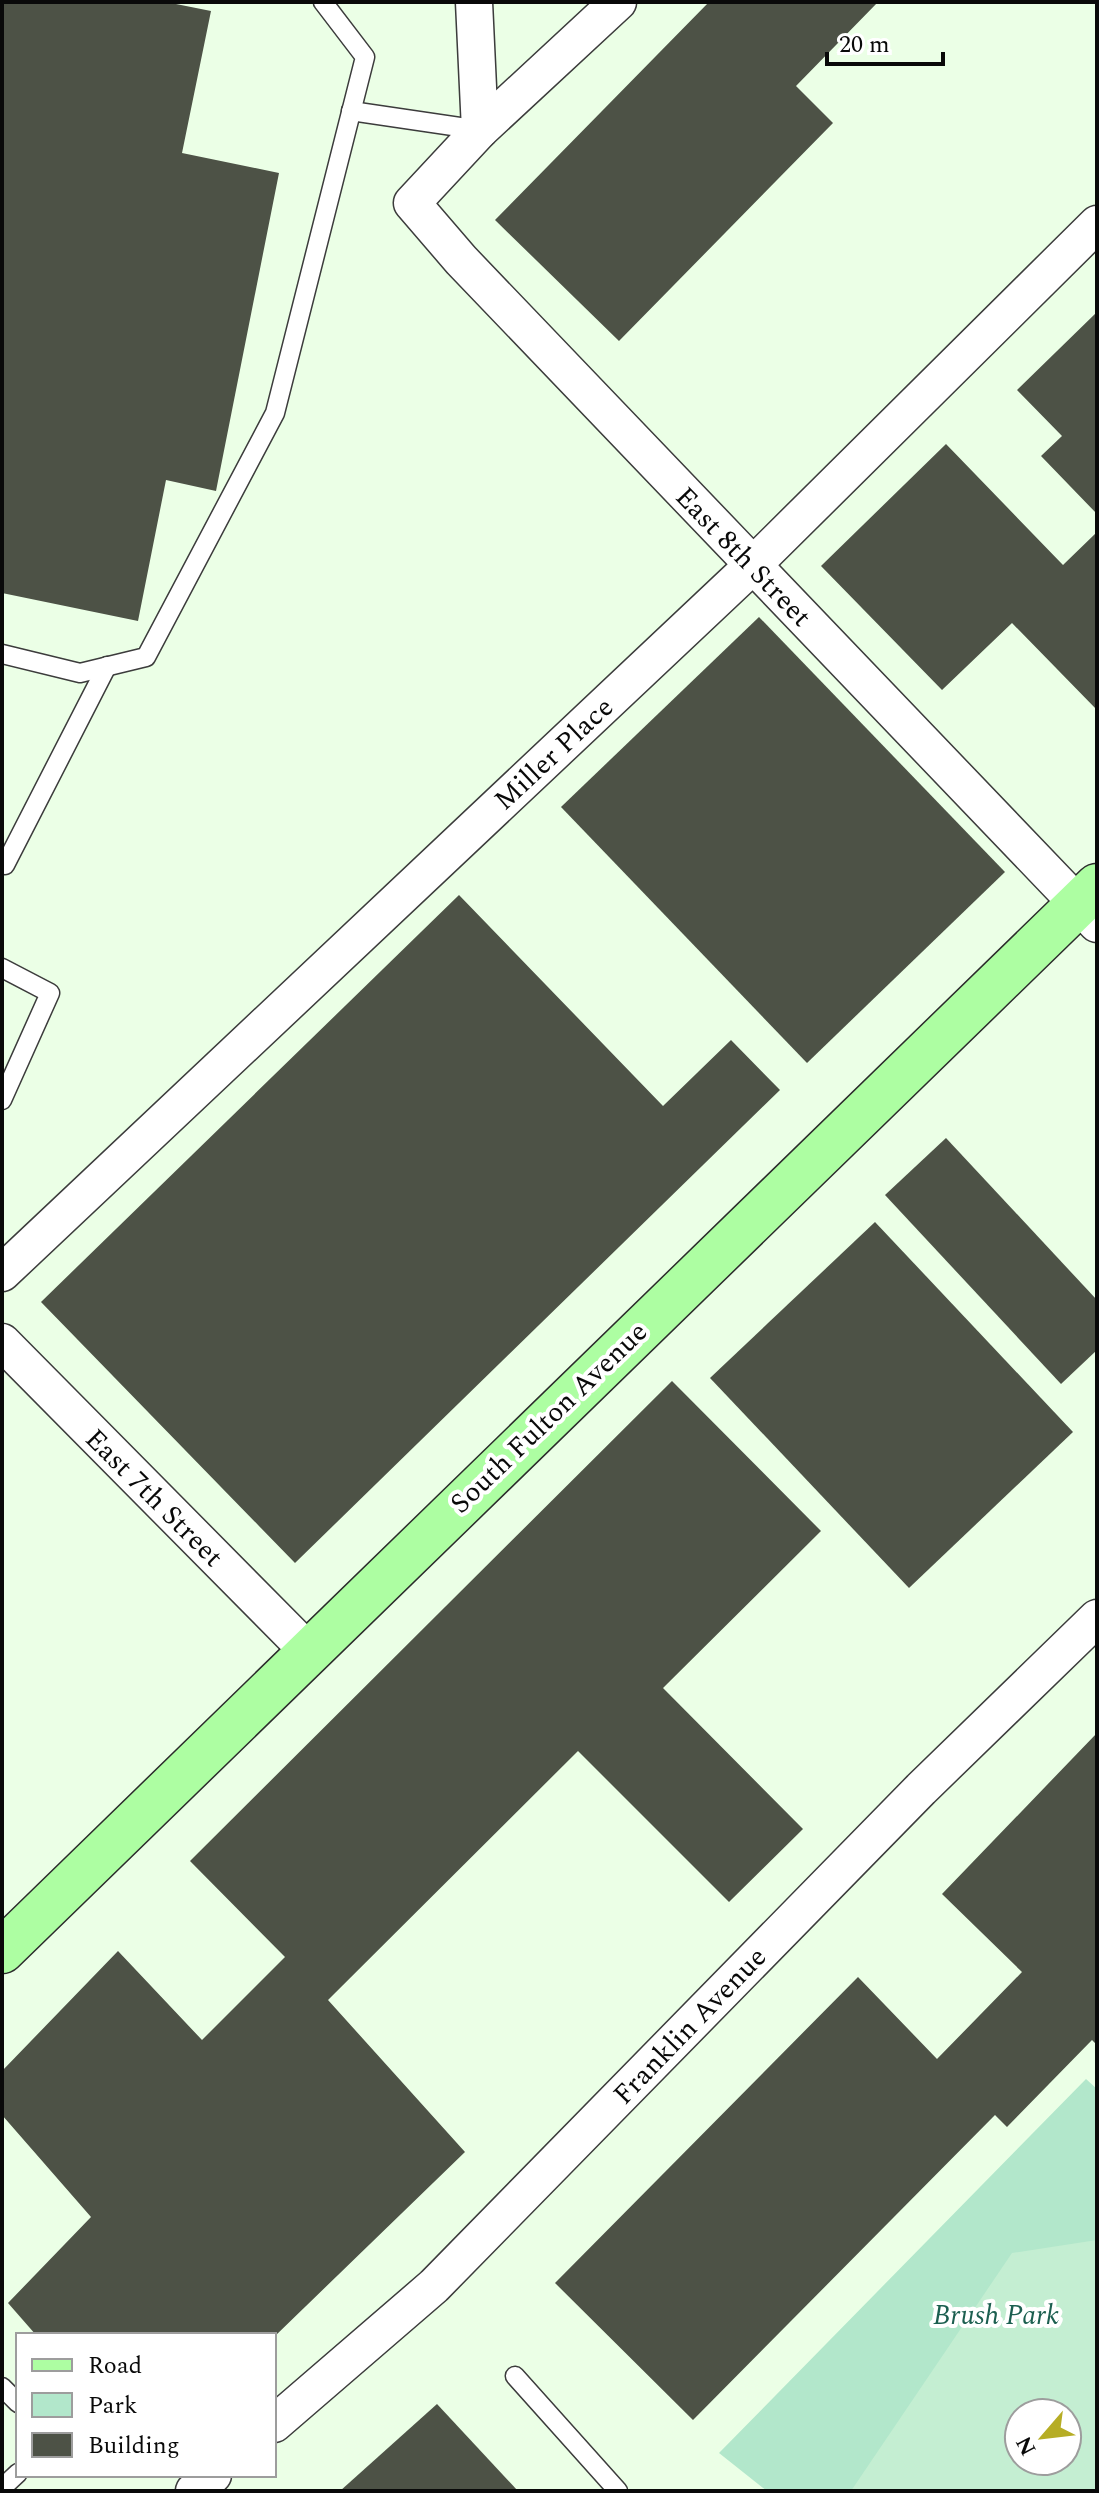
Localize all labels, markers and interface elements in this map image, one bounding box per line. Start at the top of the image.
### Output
scale bar [827,16,943,66]
text: 20 m [839,27,890,63]
street label: East 8th Street [665,477,822,637]
street label: Miller Place [484,687,624,821]
street label: South Fulton Avenue [440,1312,658,1524]
street label: East 7th Street [75,1419,233,1577]
street label: Franklin Avenue [603,1937,777,2115]
park label: Brush Park [933,2294,1059,2337]
legend [16,2333,276,2477]
text: Road [88,2348,142,2384]
text: Park [88,2388,138,2424]
north arrow [1003,2397,1083,2477]
text: Building [88,2428,180,2464]
text: N [1008,2430,1045,2461]

